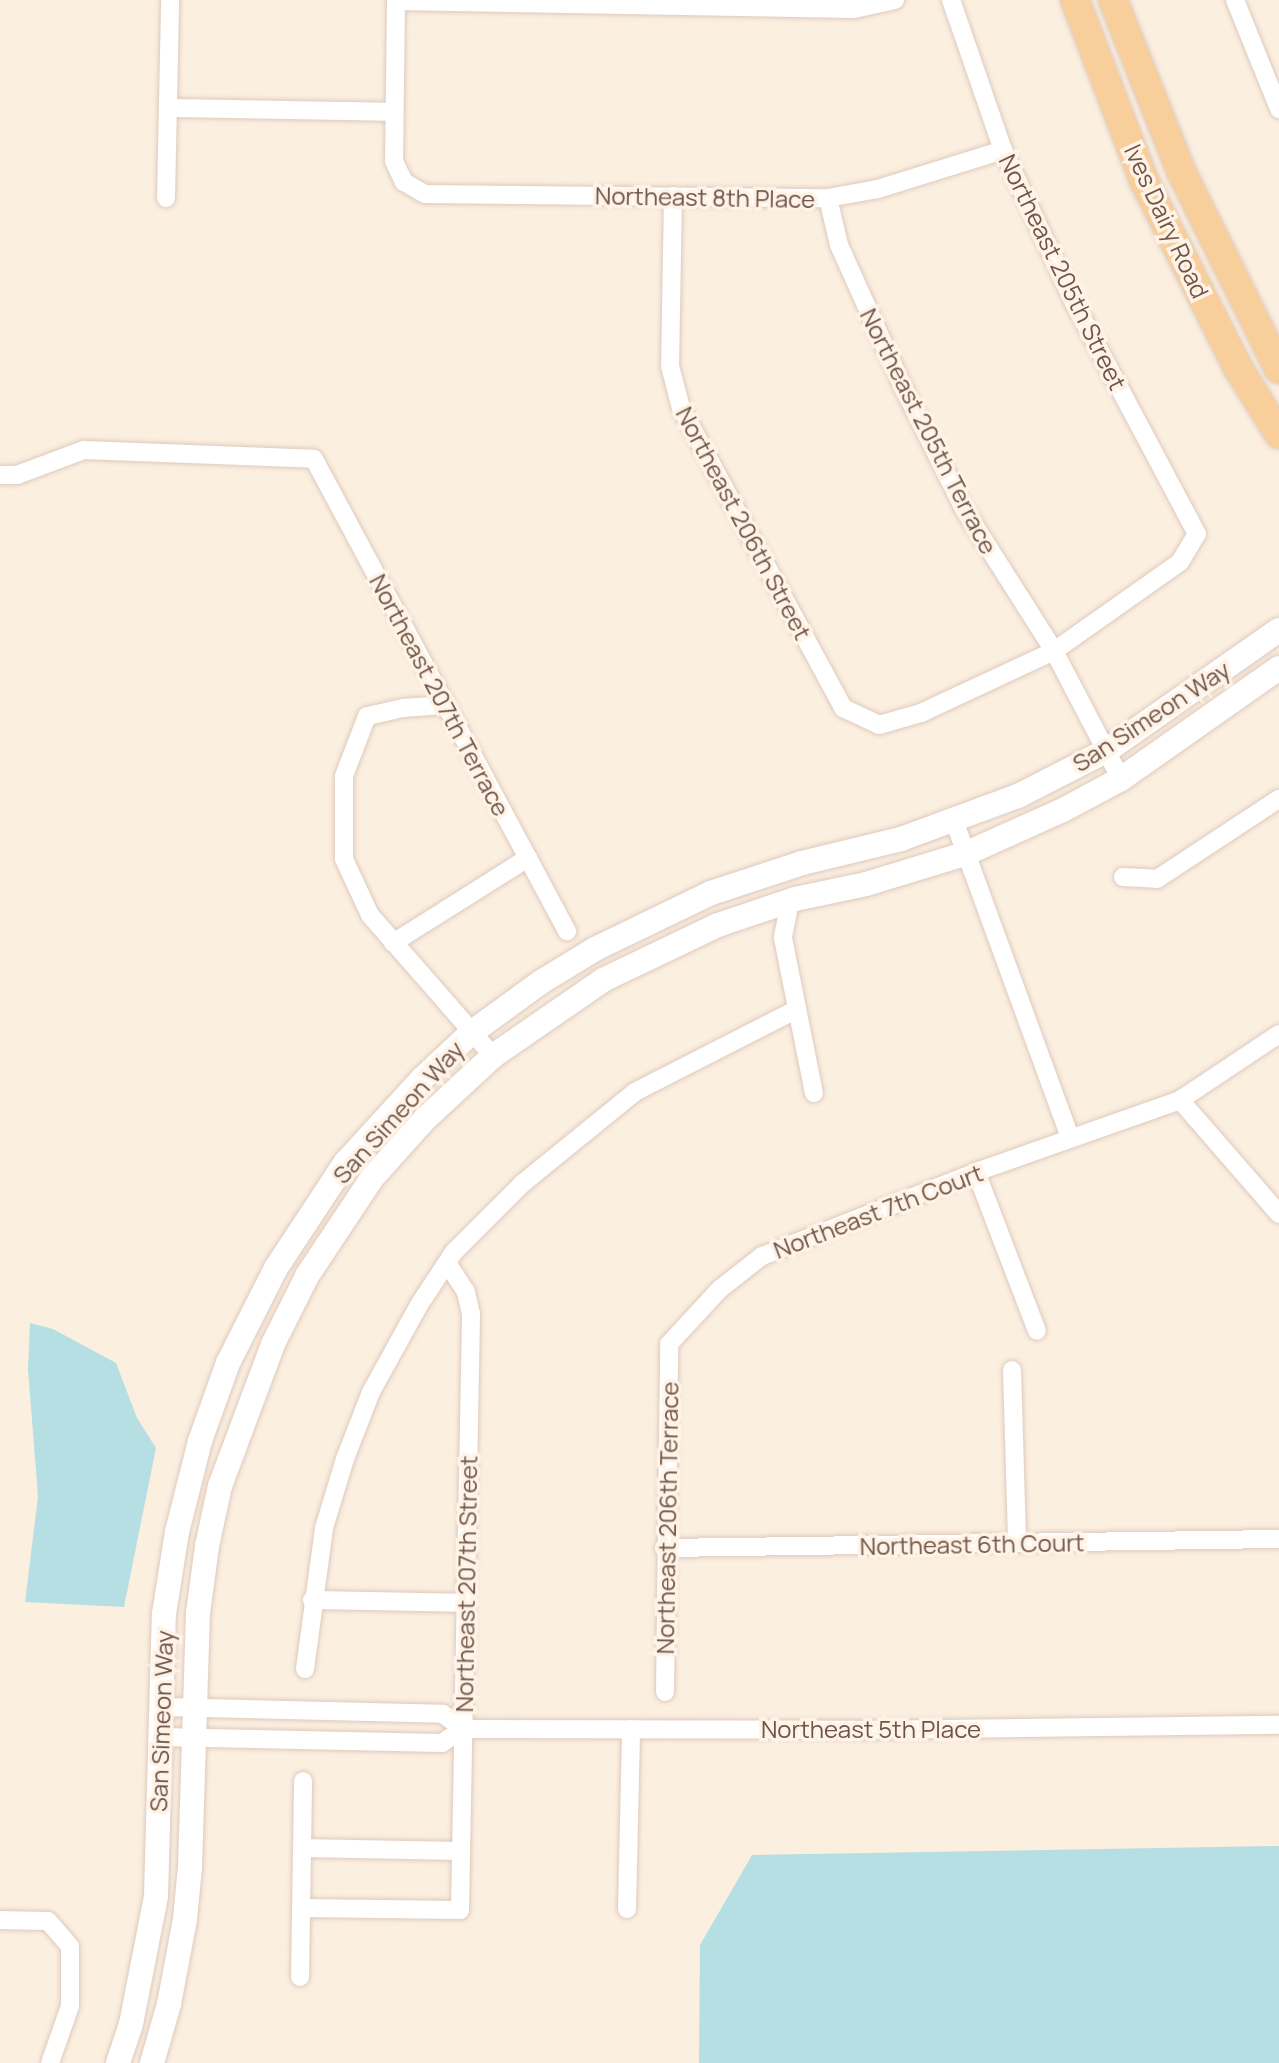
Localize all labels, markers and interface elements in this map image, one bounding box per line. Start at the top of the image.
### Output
street label: Ives Dairy Road [1119,139,1215,303]
street label: Northeast 205th Street [993,149,1133,395]
street label: Northeast 8th Place [595,181,815,213]
street label: Northeast 205th Terrace [855,303,1003,559]
street label: Northeast 206th Street [670,402,818,644]
street label: Northeast 207th Terrace [364,569,516,821]
street label: San Simeon Way [1067,654,1235,778]
street label: San Simeon Way [326,1035,470,1189]
street label: Northeast 7th Court [769,1158,987,1264]
street label: Northeast 206th Terrace [650,1381,684,1655]
street label: Northeast 207th Street [449,1455,483,1713]
street label: Northeast 6th Court [859,1528,1085,1560]
street label: San Simeon Way [143,1630,179,1812]
street label: Northeast 5th Place [761,1715,981,1743]

